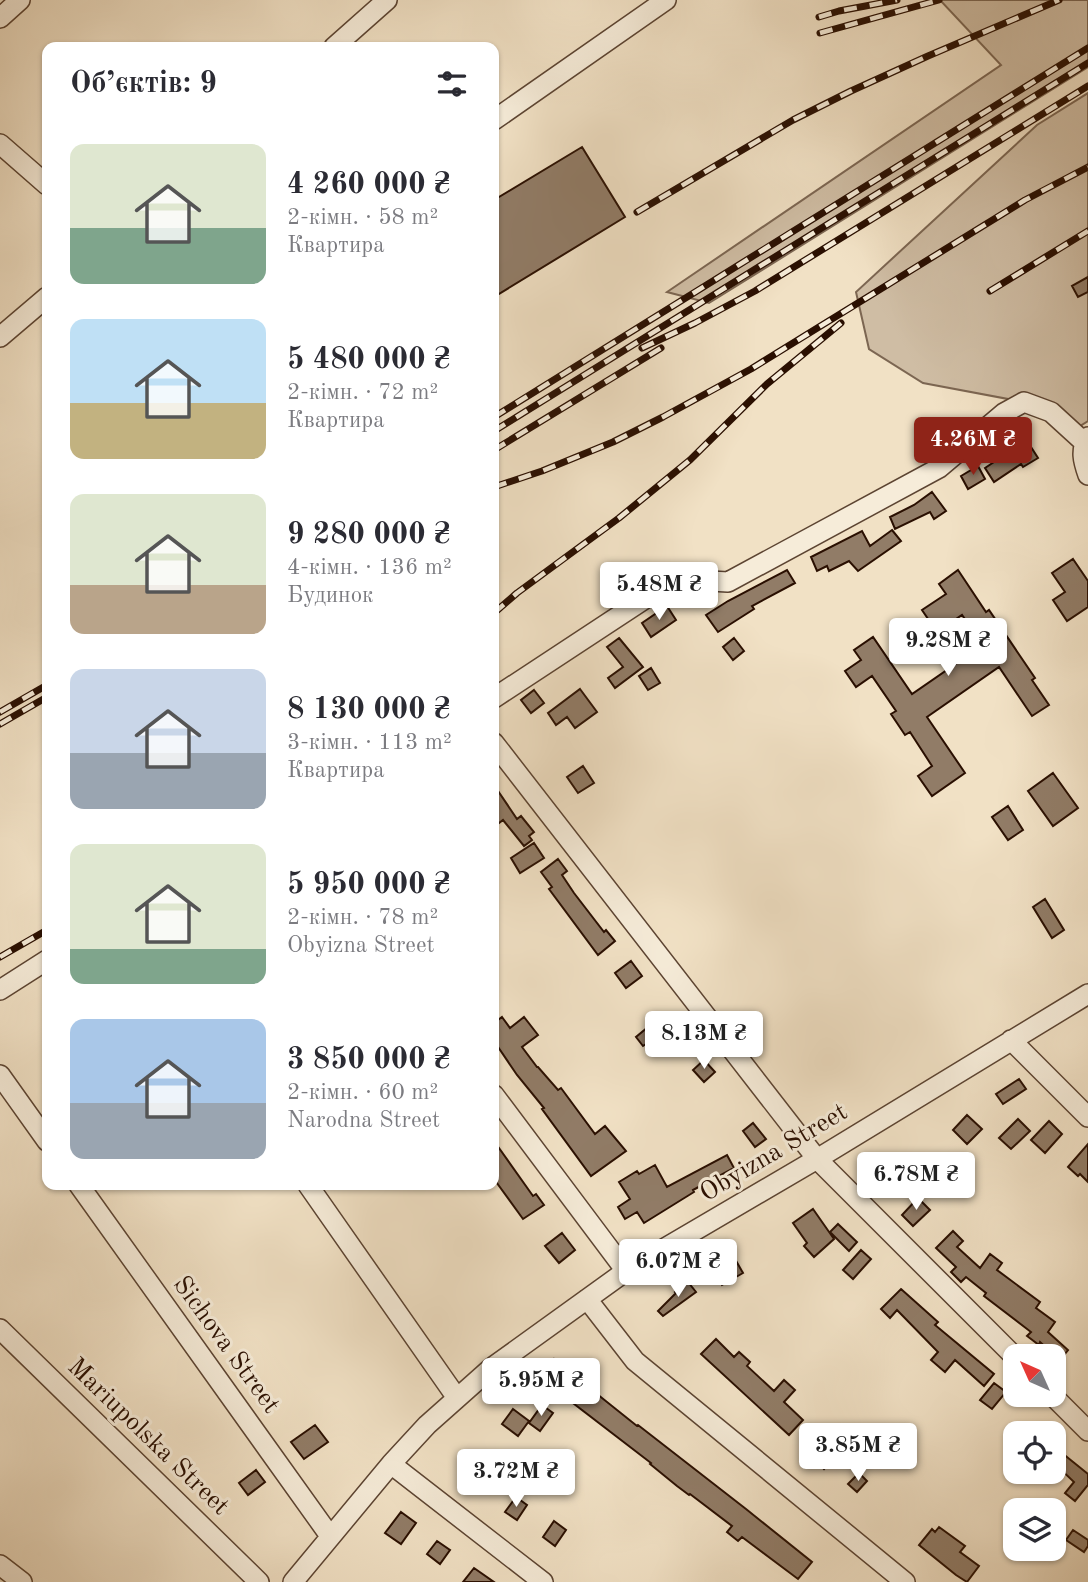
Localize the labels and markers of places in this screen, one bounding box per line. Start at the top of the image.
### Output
pin: 4.26M ₴ [908,418,1038,477]
pin: 5.48M ₴ [594,562,724,622]
pin: 9.28M ₴ [883,618,1013,678]
pin: 8.13M ₴ [639,1012,769,1071]
pin: 6.78M ₴ [851,1152,981,1212]
pin: 6.07M ₴ [613,1240,743,1299]
pin: 5.95M ₴ [476,1358,606,1418]
pin: 3.85M ₴ [793,1424,923,1483]
pin: 3.72M ₴ [451,1450,581,1509]

